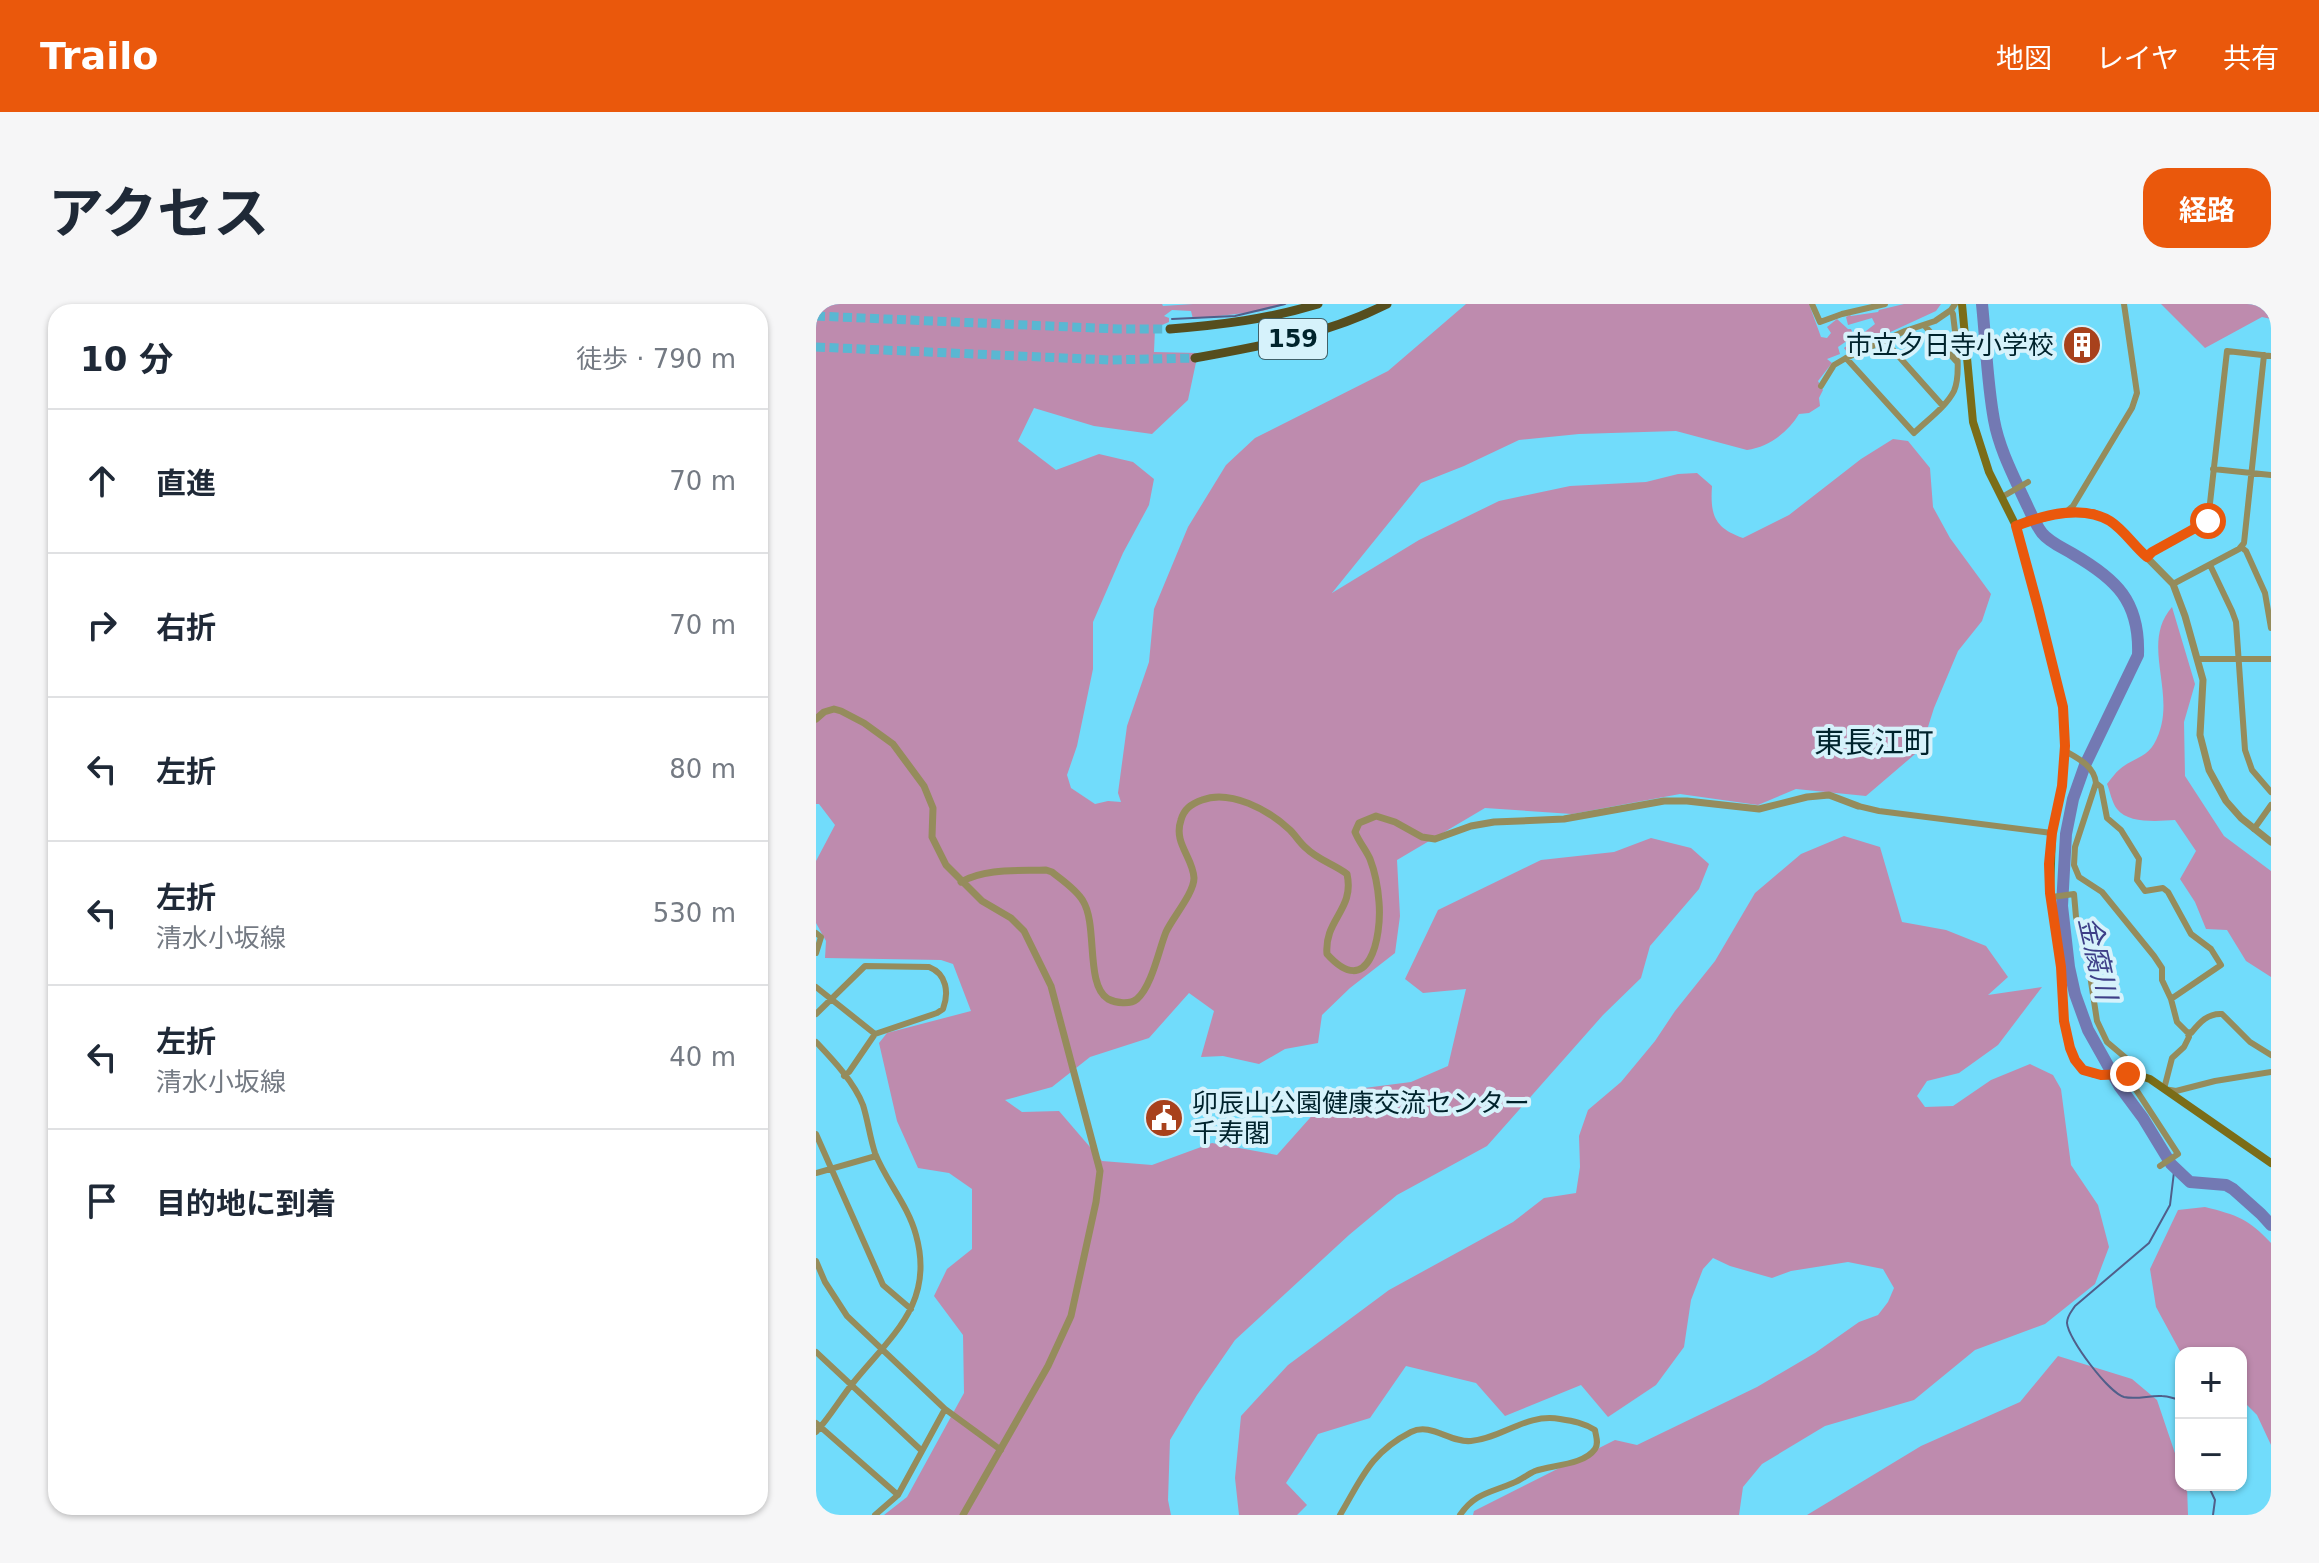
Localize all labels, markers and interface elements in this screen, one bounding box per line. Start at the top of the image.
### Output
text: Trailo [40,34,158,78]
text: 地図 [1996,42,2052,75]
text: レイヤ [2096,42,2179,75]
text: 共有 [2223,42,2279,75]
button: 経路 [2143,168,2271,248]
text: アクセス [48,181,269,246]
road number: 159 [1259,319,1327,359]
building icon: 市立夕日寺小学校 [2061,324,2103,366]
place label: 市立夕日寺小学校 [1846,330,2054,360]
text: 10 分 [80,339,173,379]
text: 徒歩 · 790 m [576,344,736,374]
icon: ahead [80,459,124,503]
text: 直進 [156,466,216,501]
text: 70 m [669,466,736,496]
route start [2190,503,2226,539]
icon: right [80,603,124,647]
text: 右折 [156,610,216,645]
text: 70 m [669,610,736,640]
district label: 東長江町 [1814,725,1934,760]
icon: left [80,747,124,791]
text: 左折 [156,754,216,789]
text: 80 m [669,754,736,784]
text: 左折 [156,880,216,915]
icon: left [80,891,124,935]
text: 530 m [653,898,736,928]
water label: 金腐川 [2072,913,2124,1006]
text: 清水小坂線 [156,923,286,953]
text: 左折 [156,1024,216,1059]
icon: left [80,1035,124,1079]
text: 40 m [669,1042,736,1072]
route end [2110,1056,2146,1092]
text: 清水小坂線 [156,1067,286,1097]
place label: 卯辰山公園健康交流センター 千寿閣 [1192,1088,1530,1148]
public building icon: 卯辰山公園健康交流センター 千寿閣 [1143,1097,1185,1139]
icon: arrive [80,1179,124,1223]
text: 目的地に到着 [156,1186,336,1221]
map controls [2175,1347,2247,1491]
button: + [2175,1347,2247,1419]
button: − [2175,1419,2247,1491]

